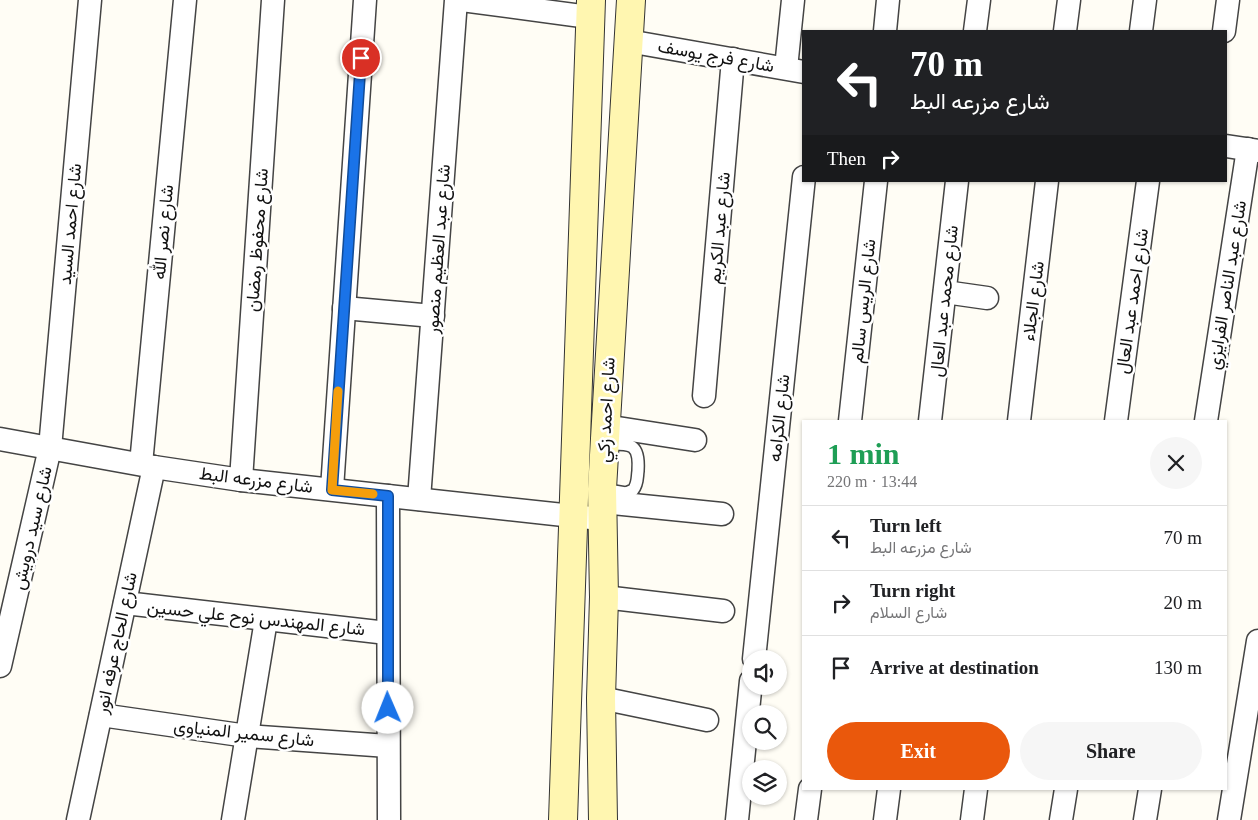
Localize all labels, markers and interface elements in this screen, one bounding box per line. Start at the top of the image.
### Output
street label: شارع فرج يوسف [656,36,776,78]
pin [340,37,382,79]
icon: arrive [347,44,375,72]
text: 70 m [910,45,983,84]
icon: left [827,50,892,115]
text: شارع مزرعه البط [910,89,1050,114]
icon: right [876,145,904,173]
text: Then [827,148,866,169]
street label: شارع احمد السيد [55,162,87,286]
street label: شارع عبد العظيم منصور [422,164,456,336]
street label: شارع محفوظ رمضان [242,167,274,313]
street label: شارع عبد الكريم [704,171,736,285]
street label: شارع نصر الله [148,184,179,281]
street label: شارع عبد الناصر الفرايزي [1204,199,1255,372]
street label: شارع محمد عبد العال [926,224,964,378]
street label: شارع احمد عبد العال [1112,227,1154,375]
street label: شارع الريس سالم [847,238,881,364]
street label: شارع الجلاء [1018,260,1050,342]
street label: شارع احمد زكي [593,357,624,463]
street label: شارع الكرامه [764,373,796,463]
text: 1 min [827,437,900,470]
button: close [1150,437,1202,489]
street label: شارع مزرعه البط [198,463,314,499]
street label: شارع سيد درويش [8,464,58,592]
text: 220 m · 13:44 [827,473,917,490]
text: Turn left [870,515,942,536]
icon: left [827,524,855,552]
text: 70 m [1163,527,1202,548]
text: شارع مزرعه البط [870,539,972,556]
street label: شارع الحاج عرفه انور [91,570,143,717]
text: Turn right [870,580,955,601]
icon: right [827,589,855,617]
text: 20 m [1163,592,1202,613]
street label: شارع المهندس نوح علي حسين [145,597,366,644]
text: شارع السلام [870,604,947,621]
map controls [742,650,787,805]
button: sound [742,650,787,695]
icon: arrive [827,654,855,682]
text: Arrive at destination [870,657,1039,678]
text: 130 m [1154,657,1202,678]
position arrow [361,681,413,733]
button: search [742,705,787,750]
street label: شارع سمير المنياوى [172,716,315,752]
button: Exit [827,722,1010,780]
button: Share [1020,722,1202,780]
button: layers [742,760,787,805]

